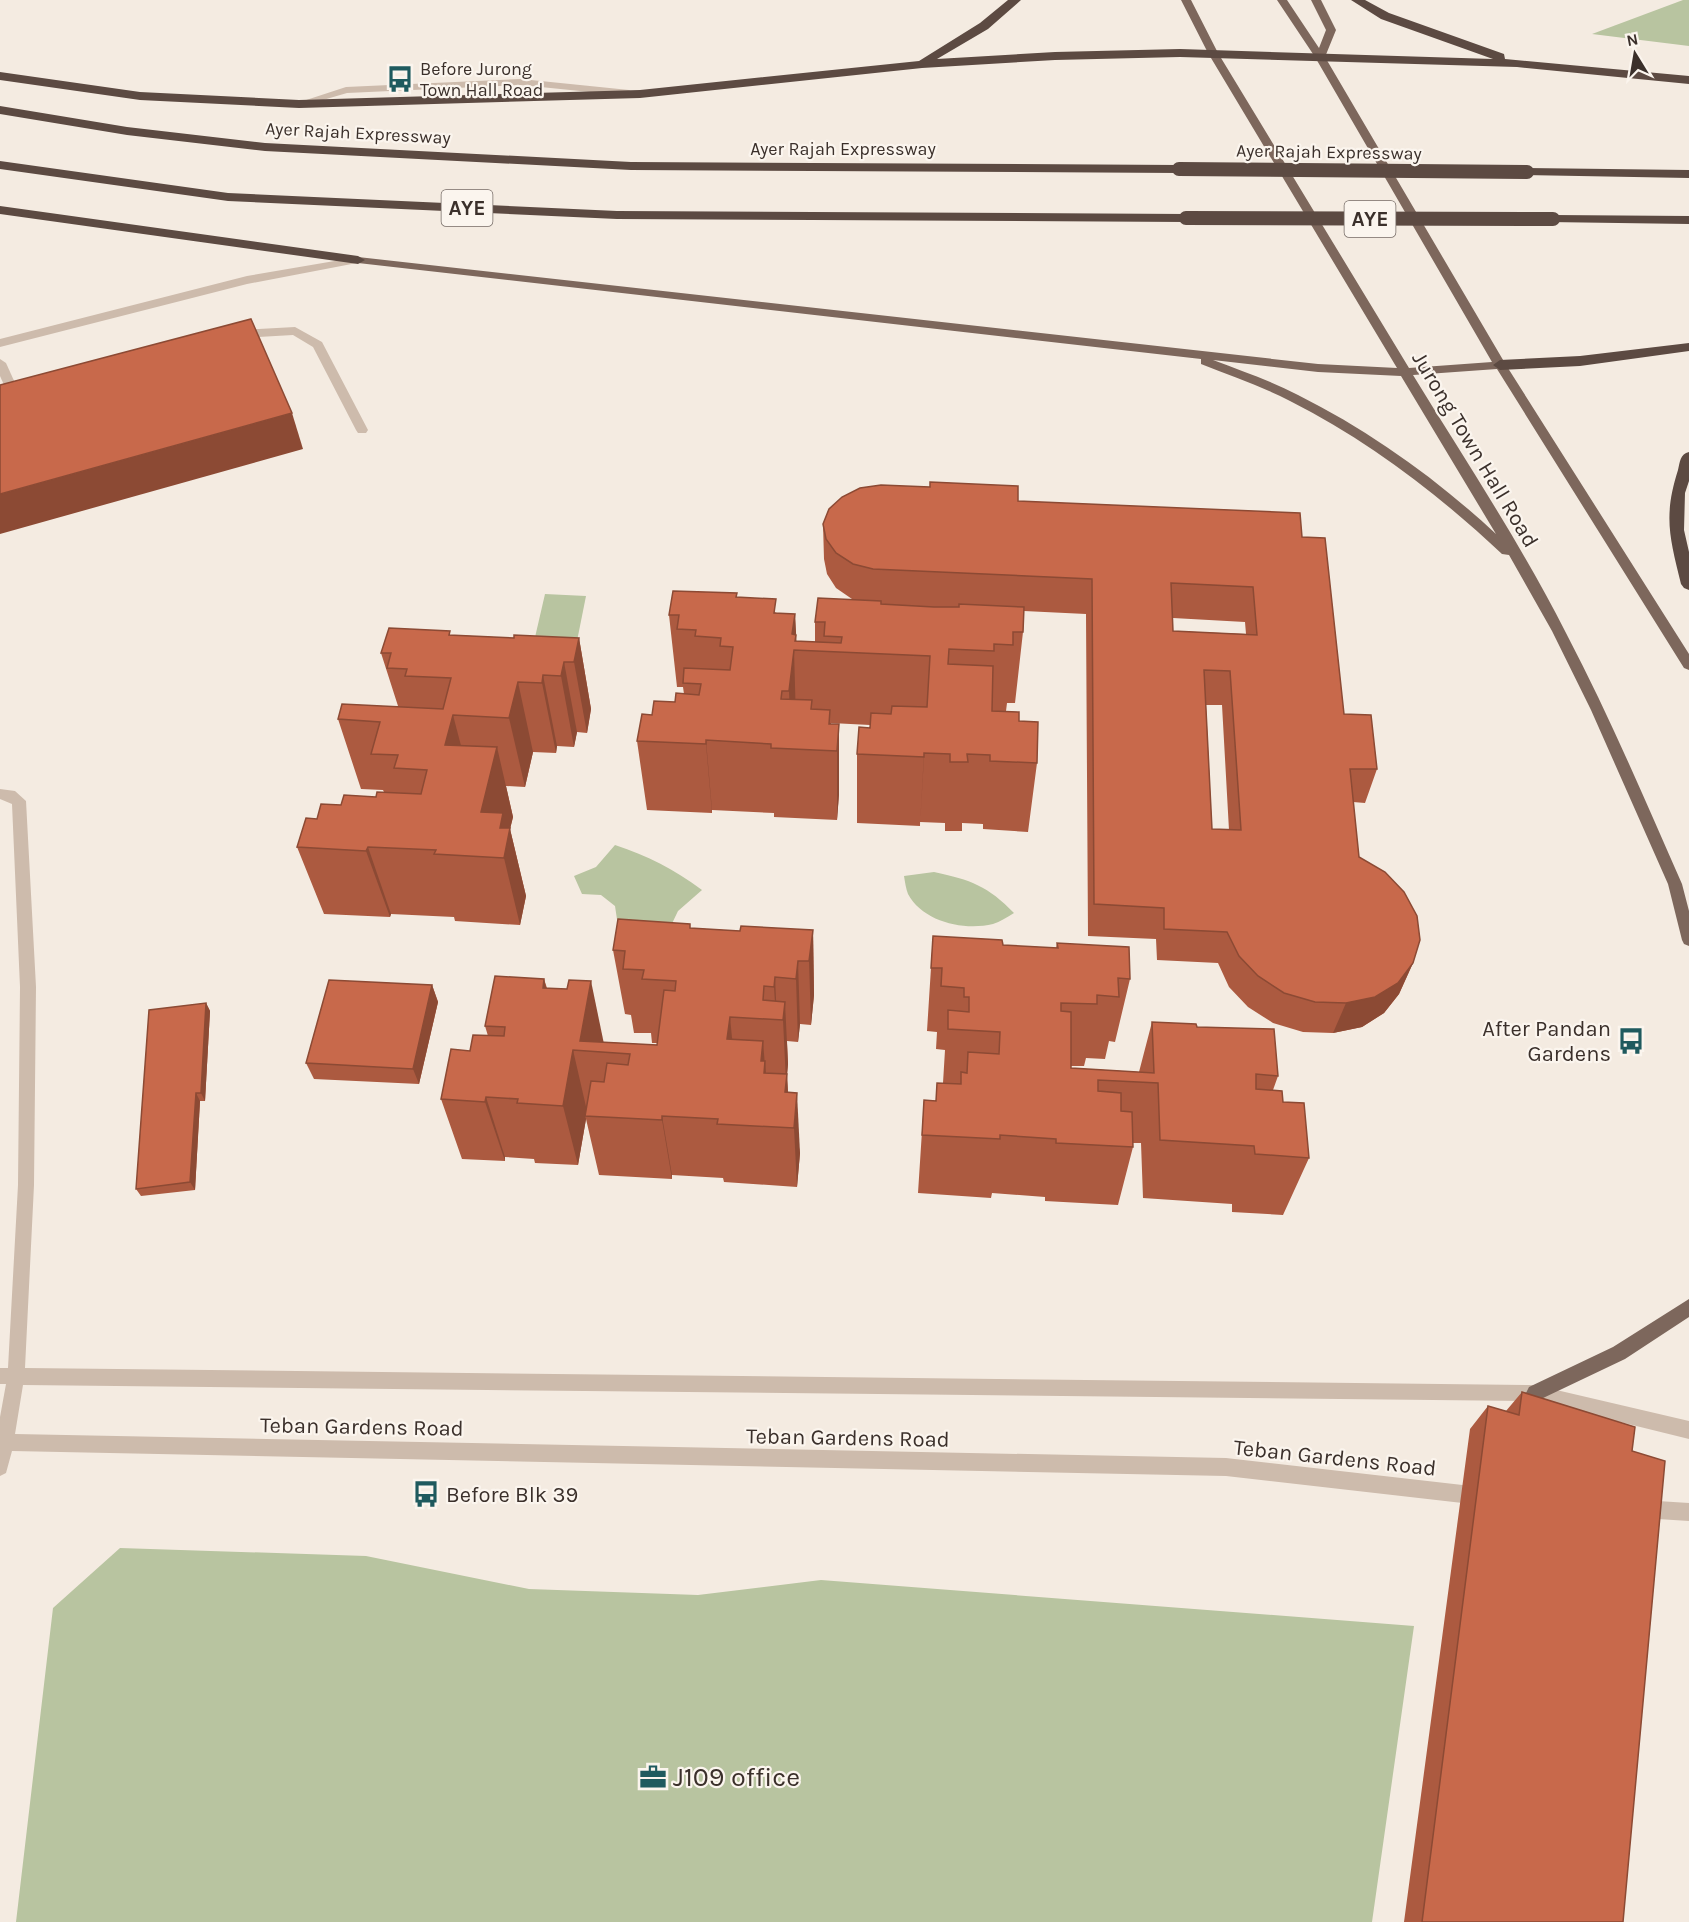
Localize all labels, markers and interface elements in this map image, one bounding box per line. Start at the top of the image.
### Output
north arrow [1605,24,1665,84]
text: N [1625,29,1640,50]
place label: Before Jurong Town Hall Road [420,58,543,101]
bus stop icon: Before Jurong Town Hall Road [385,64,415,94]
street label: Ayer Rajah Expressway [265,117,452,149]
street label: Ayer Rajah Expressway [750,138,936,160]
street label: Ayer Rajah Expressway [1236,139,1423,165]
road number: AYE [442,190,492,226]
road number: AYE [1344,201,1396,237]
street label: Jurong Town Hall Road [1406,347,1544,552]
place label: After Pandan Gardens [1482,1016,1611,1067]
bus stop icon: After Pandan Gardens [1616,1026,1646,1056]
street label: Teban Gardens Road [260,1412,464,1442]
street label: Teban Gardens Road [746,1423,950,1453]
street label: Teban Gardens Road [1232,1434,1437,1482]
bus stop icon: Before Blk 39 [411,1479,441,1509]
place label: Before Blk 39 [446,1482,578,1508]
place label: J109 office [673,1761,800,1793]
office icon: J109 office [638,1762,668,1792]

